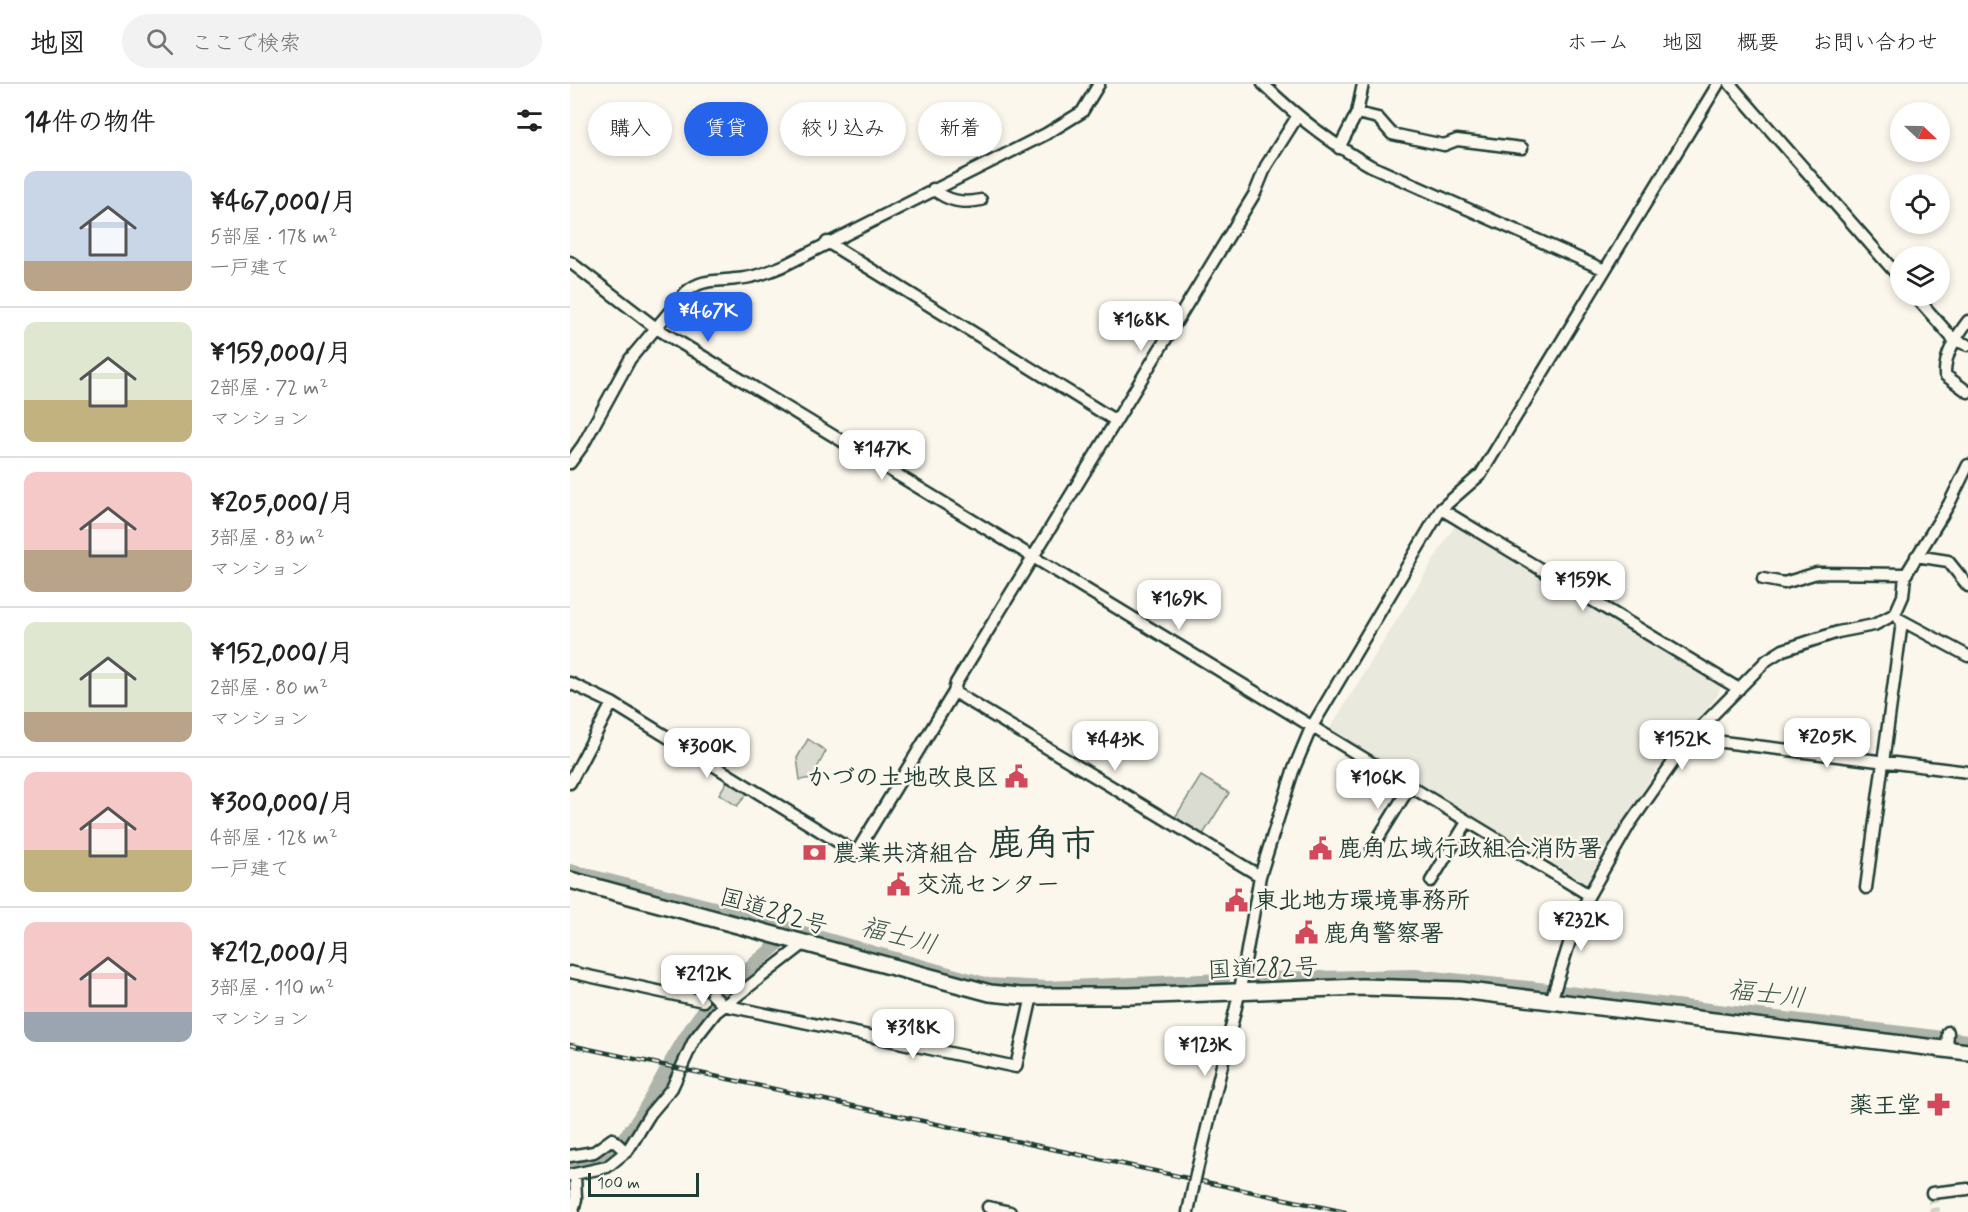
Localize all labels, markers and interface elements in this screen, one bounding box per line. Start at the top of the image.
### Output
search box [122,14,542,68]
icon: search [143,25,176,58]
text: 地図 [30,26,86,63]
text: ホーム [1567,29,1629,57]
text: 地図 [1662,29,1704,57]
text: 概要 [1737,29,1779,57]
text: お問い合わせ [1812,29,1938,57]
text: ここで検索 [191,30,301,58]
chip: 購入 [588,102,672,156]
chip: 賃貸 [684,102,768,156]
chip: 絞り込み [780,102,906,156]
chip: 新着 [918,102,1002,156]
north arrow [1890,102,1950,162]
map controls [1890,102,1950,306]
icon: filters [513,104,546,137]
text: 14件の物件 [24,106,155,140]
button: locate [1890,174,1950,234]
text: ¥467,000/月 [210,186,357,220]
icon: home [72,195,144,267]
text: 5部屋 · 178 m² [210,224,337,251]
button: layers [1890,246,1950,306]
text: 一戸建て [210,255,290,282]
pin: ¥467K [666,292,750,343]
text: ¥467K [678,298,738,325]
pin: ¥168K [1099,301,1183,352]
text: ¥168K [1113,307,1169,334]
text: ¥159,000/月 [210,337,352,371]
icon: home [72,346,144,418]
text: 2部屋 · 72 m² [210,375,328,402]
text: マンション [210,406,309,433]
pin: ¥147K [840,430,924,481]
text: ¥147K [853,436,911,463]
text: ¥205,000/月 [210,487,355,521]
icon: home [72,496,144,568]
text: 3部屋 · 83 m² [210,525,324,552]
text: マンション [210,556,309,583]
pin: ¥159K [1541,561,1625,612]
text: ¥159K [1555,567,1611,594]
pin: ¥169K [1137,580,1221,631]
text: ¥169K [1151,586,1207,613]
text: ¥152,000/月 [210,637,354,671]
icon: home [72,646,144,718]
text: 2部屋 · 80 m² [210,675,328,702]
text: マンション [210,706,309,733]
pin: ¥205K [1785,718,1869,769]
pin: ¥152K [1640,720,1724,771]
pin: ¥443K [1073,721,1157,772]
text: ¥205K [1798,724,1856,751]
text: ¥152K [1653,726,1711,753]
text: ¥443K [1086,727,1144,754]
pin: ¥300K [665,728,749,779]
text: ¥300K [678,734,736,761]
pin: ¥106K [1336,759,1420,810]
place label: かづの土地改良区 [807,763,999,794]
public building icon: かづの土地改良区 [1004,764,1030,790]
text: ¥106K [1350,765,1406,792]
text: ¥300,000/月 [210,787,355,821]
icon: home [72,796,144,868]
district label: 鹿角市 [988,822,1096,869]
text: 4部屋 · 128 m² [210,825,338,852]
place label: 鹿角広域行政組合消防署 [1338,834,1602,865]
public building icon: 鹿角広域行政組合消防署 [1307,835,1333,861]
place label: 農業共済組合 [833,839,977,870]
bank icon: 農業共済組合 [802,840,828,866]
text: 一戸建て [210,856,290,883]
place label: 交流センター [916,870,1060,901]
public building icon: 交流センター [885,871,911,897]
street label: 国道282号 [716,882,831,943]
place label: 東北地方環境事務所 [1254,886,1470,917]
public building icon: 東北地方環境事務所 [1223,887,1249,913]
pin: ¥232K [1539,901,1623,952]
text: ¥232K [1553,907,1609,934]
water label: 福士川 [856,910,941,963]
place label: 鹿角警察署 [1324,919,1444,950]
public building icon: 鹿角警察署 [1293,920,1319,946]
text: ¥212,000/月 [210,937,352,971]
icon: home [72,946,144,1018]
street label: 国道282号 [1207,952,1319,987]
pin: ¥212K [661,955,745,1006]
text: ¥212K [675,961,731,988]
water label: 福士川 [1726,973,1808,1017]
text: 3部屋 · 110 m² [210,975,334,1002]
text: マンション [210,1006,309,1033]
pin: ¥318K [871,1009,955,1060]
text: ¥318K [886,1015,940,1042]
pin: ¥123K [1163,1026,1247,1077]
text: ¥123K [1178,1032,1232,1059]
place label: 薬王堂 [1849,1091,1921,1122]
pharmacy icon: 薬王堂 [1926,1092,1952,1118]
scale bar [588,1170,699,1198]
text: 100 m [597,1173,640,1194]

